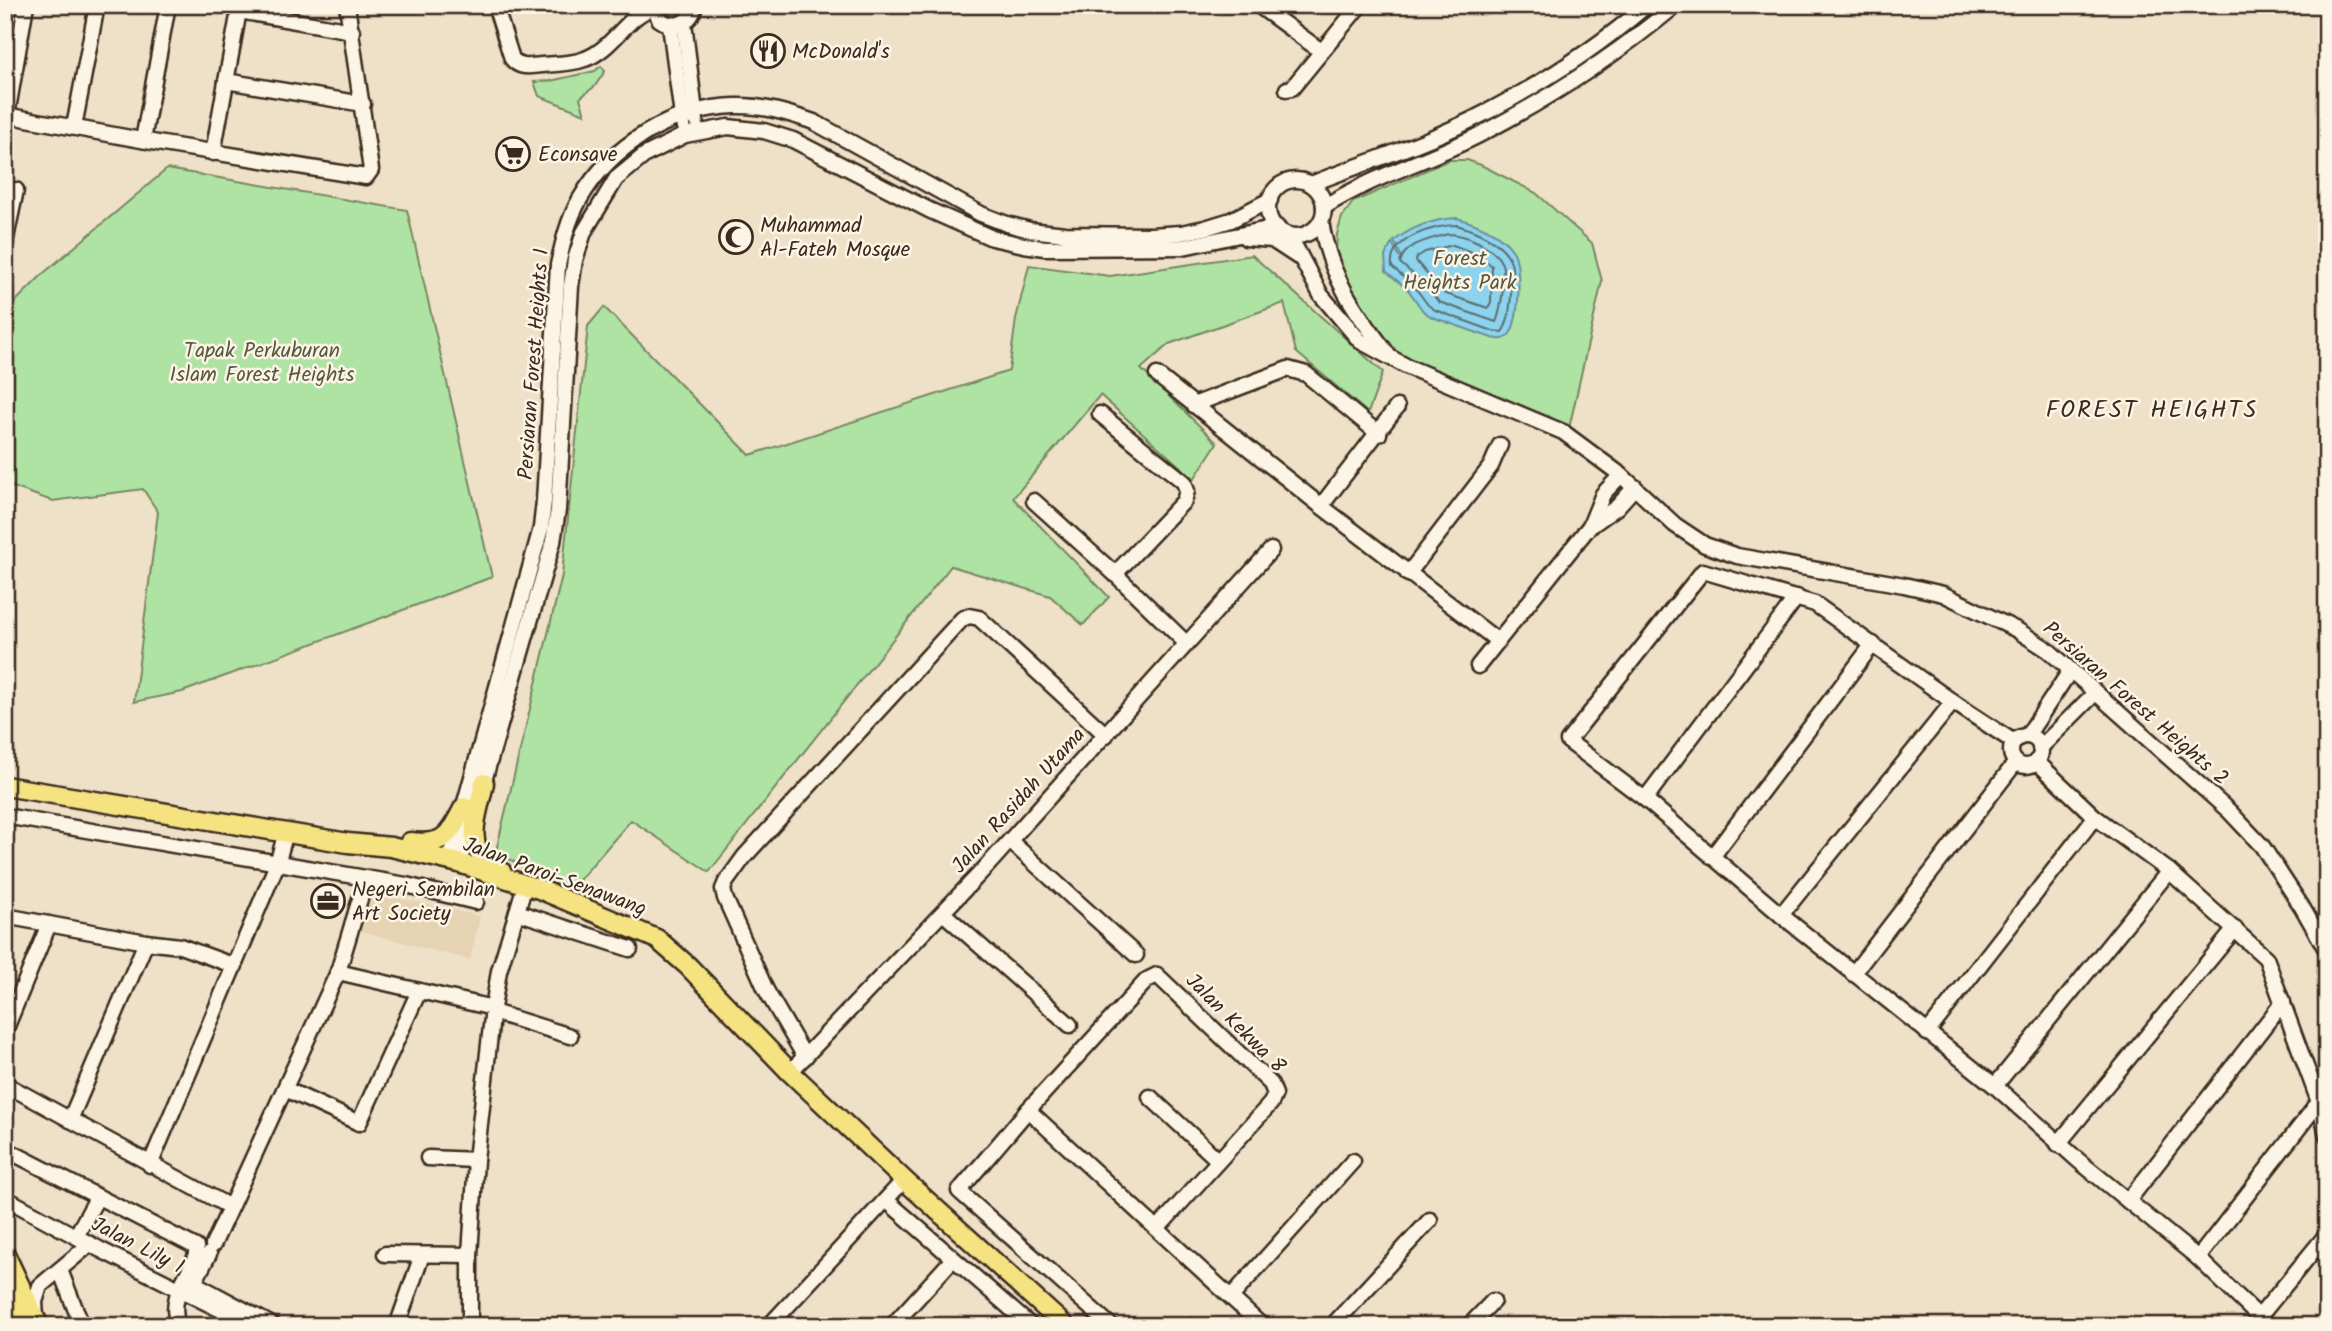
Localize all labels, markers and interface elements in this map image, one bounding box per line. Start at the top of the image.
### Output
restaurant icon: McDonald's [749,32,787,70]
place label: McDonald's [792,36,890,69]
supermarket icon: Econsave [494,135,532,173]
place label: Econsave [538,139,618,172]
place label: Muhammad Al-Fateh Mosque [760,210,911,267]
mosque icon: Muhammad Al-Fateh Mosque [717,218,755,256]
park label: Forest Heights Park [1403,243,1517,300]
street label: Persiaran Forest Heights 1 [510,247,559,481]
park label: Tapak Perkuburan Islam Forest Heights [170,335,354,392]
district label: FOREST HEIGHTS [2046,391,2258,430]
street label: Persiaran Forest Heights 2 [2034,614,2236,795]
street label: Jalan Rasidah Utama [944,720,1094,882]
street label: Jalan Paroi-Senawang [458,829,651,926]
place label: Negeri Sembilan Art Society [352,874,495,931]
office icon: Negeri Sembilan Art Society [309,882,347,920]
street label: Jalan Kekwa 8 [1177,966,1293,1082]
street label: Jalan Lily 1 [85,1209,190,1284]

